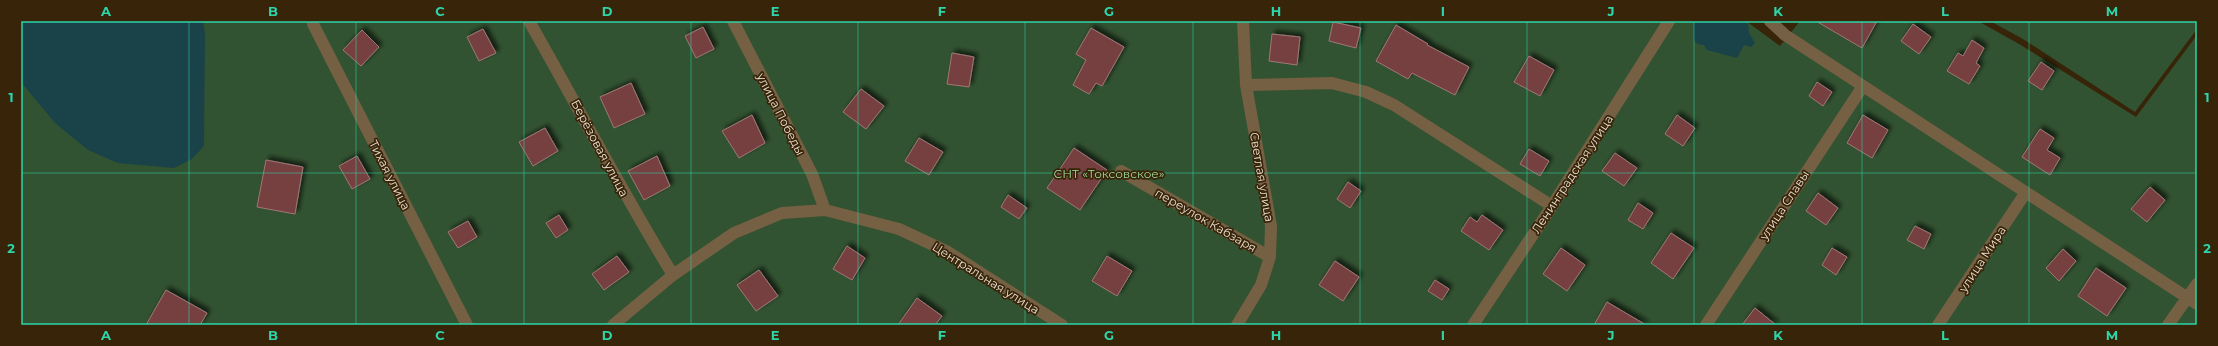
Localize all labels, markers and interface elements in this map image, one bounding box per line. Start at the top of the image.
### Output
text: A [100,3,112,19]
text: B [268,3,278,19]
text: C [435,3,445,19]
text: D [602,3,613,19]
text: E [771,3,780,19]
text: F [938,3,946,19]
text: G [1104,3,1114,19]
text: H [1271,3,1281,19]
text: I [1441,3,1445,19]
text: J [1606,3,1615,19]
text: K [1773,3,1783,19]
text: L [1941,3,1949,19]
text: M [2106,3,2118,19]
street label: улица Победы [753,69,808,158]
text: 1 [8,89,14,105]
text: 1 [2204,89,2210,105]
street label: Берёзовая улица [568,97,632,199]
street label: Ленинградская улица [1528,112,1616,236]
street label: Светлая улица [1247,131,1277,223]
street label: Тихая улица [366,138,414,212]
park label: СНТ «Токсовское» [1054,166,1165,181]
street label: улица Славы [1755,167,1812,244]
street label: переулок Кабзаря [1153,185,1259,255]
street label: улица Мира [1955,223,2009,296]
street label: Центральная улица [930,239,1042,317]
text: 2 [7,240,15,256]
text: 2 [2203,240,2211,256]
text: A [100,327,112,343]
text: B [268,327,278,343]
text: C [435,327,445,343]
text: D [602,327,613,343]
text: E [771,327,780,343]
text: F [938,327,946,343]
text: G [1104,327,1114,343]
text: H [1271,327,1281,343]
text: I [1441,327,1445,343]
text: J [1606,327,1615,343]
text: K [1773,327,1783,343]
text: L [1941,327,1949,343]
text: M [2106,327,2118,343]

